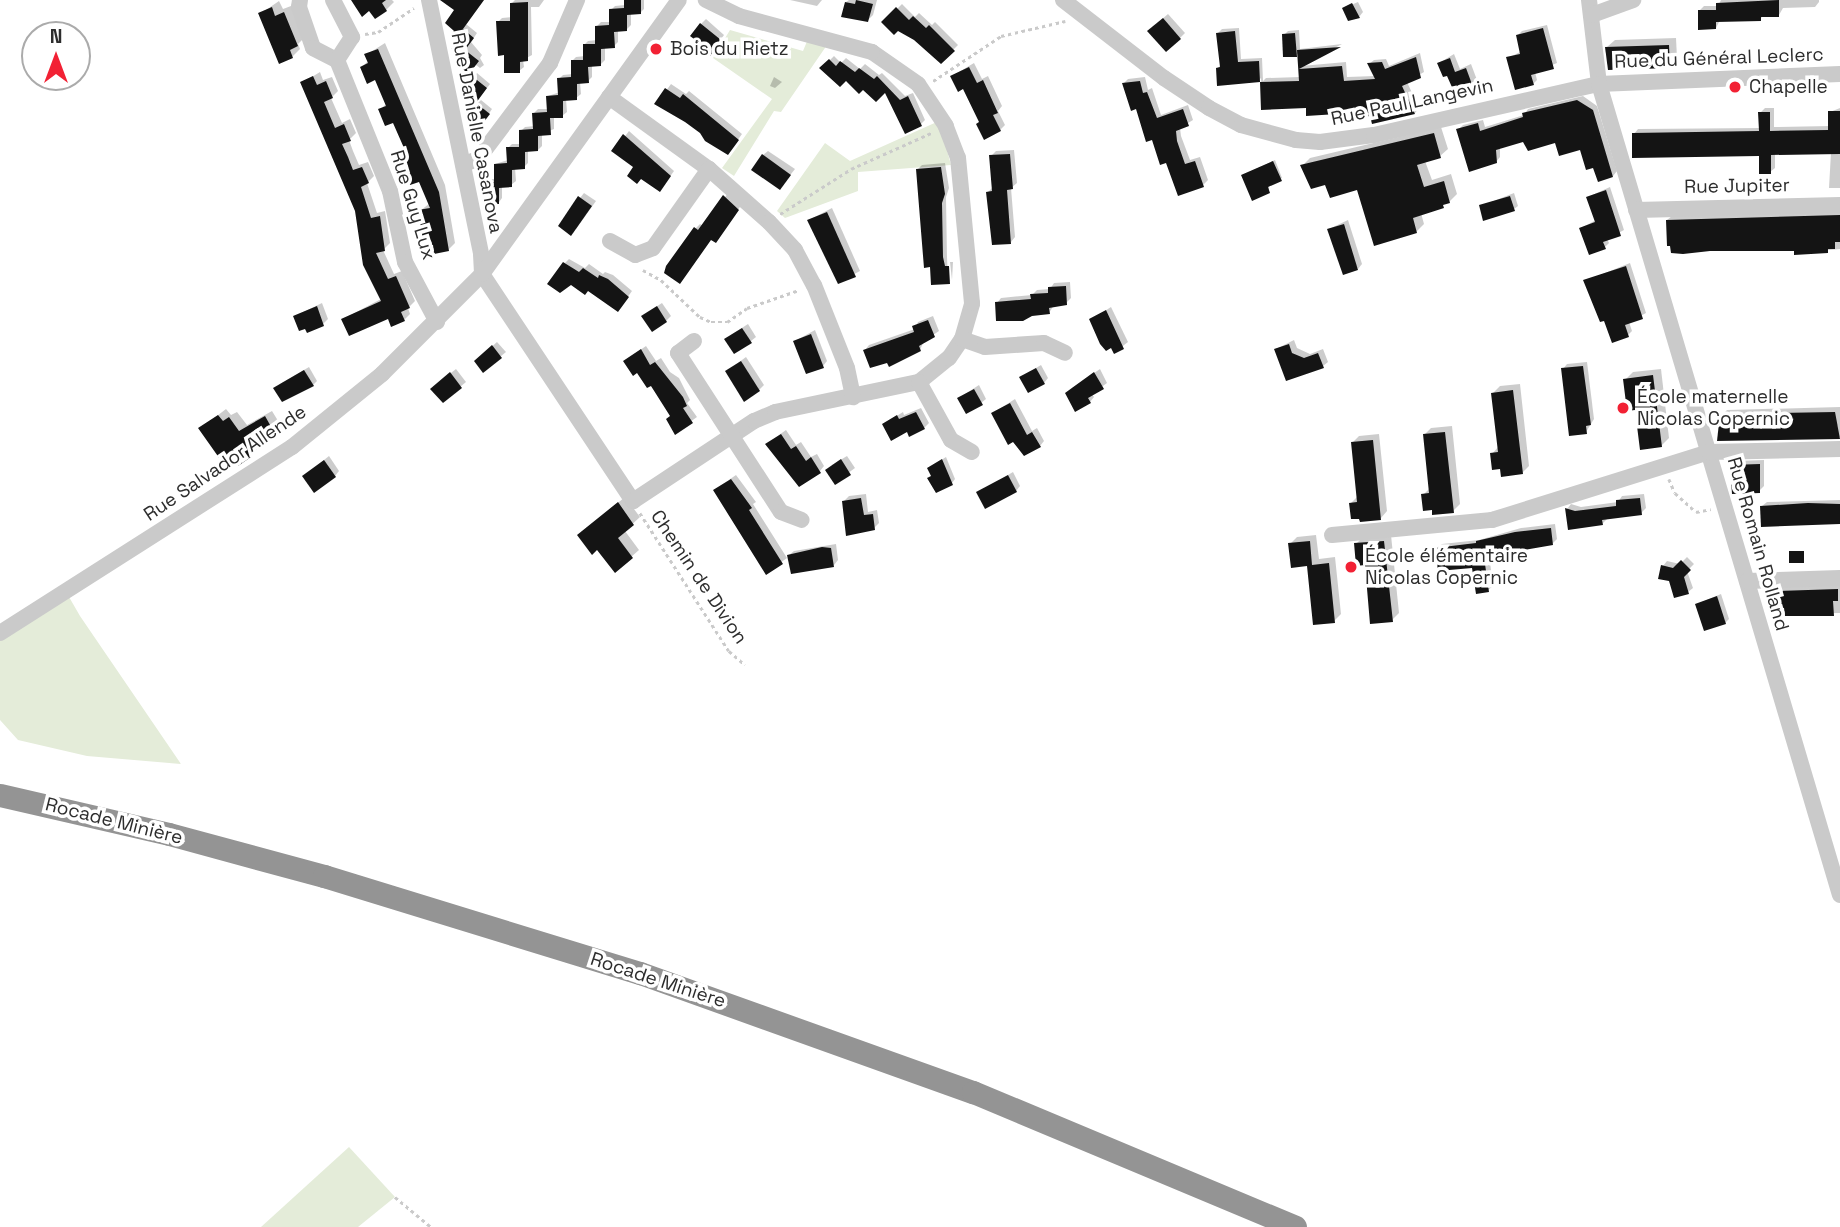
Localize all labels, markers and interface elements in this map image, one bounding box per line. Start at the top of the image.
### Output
north arrow [21,21,91,91]
text: N [50,24,62,49]
street label: Rue Danielle Casanova [446,31,508,235]
place label: Bois du Rietz [670,38,789,60]
marker: Bois du Rietz [648,41,664,57]
street label: Rue du Général Leclerc [1614,43,1824,73]
street label: Rue Paul Langevin [1329,74,1495,130]
place label: Chapelle [1749,76,1828,98]
marker: Chapelle [1727,79,1743,95]
street label: Rue Guy Lux [385,147,441,263]
street label: Rue Jupiter [1684,174,1790,198]
place label: École maternelle Nicolas Copernic [1637,386,1790,430]
street label: Rue Salvador Allende [139,400,311,526]
marker: École maternelle Nicolas Copernic [1615,400,1631,416]
street label: Rue Romain Rolland [1722,454,1794,634]
street label: Chemin de Divion [646,506,752,648]
place label: École élémentaire Nicolas Copernic [1365,545,1528,589]
marker: École élémentaire Nicolas Copernic [1343,559,1359,575]
street label: Rocade Minière [43,793,185,849]
street label: Rocade Minière [588,947,728,1013]

